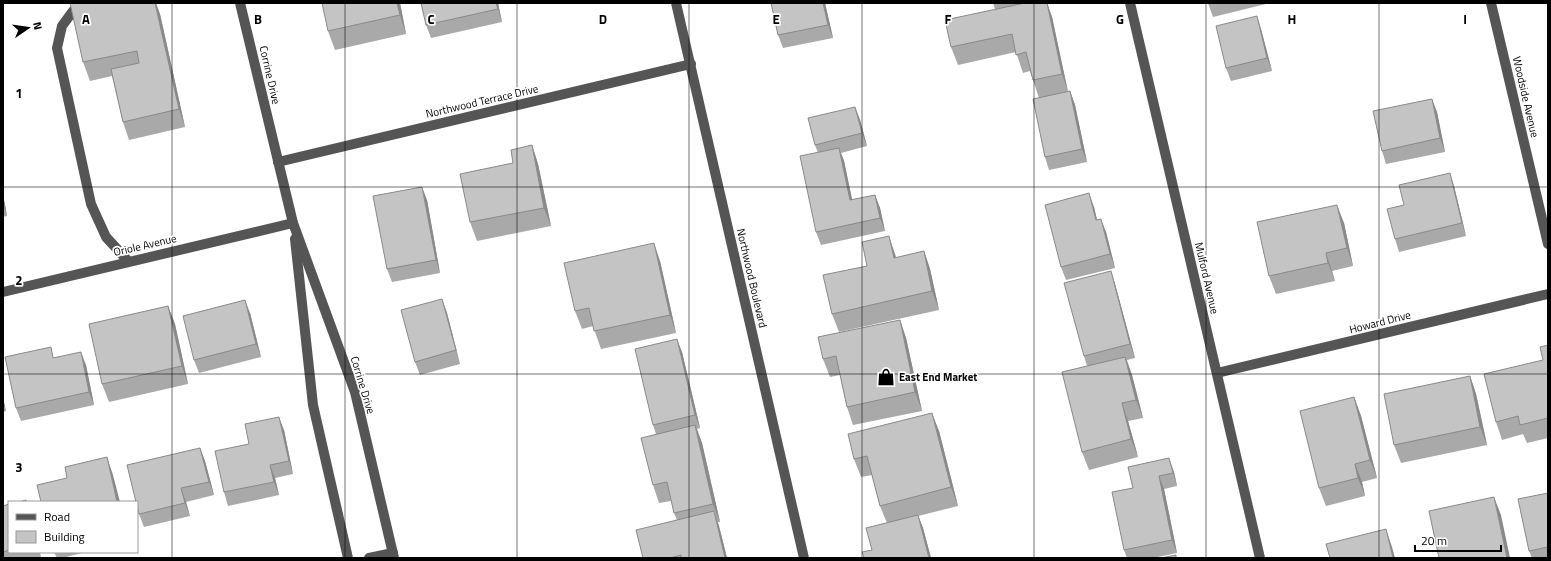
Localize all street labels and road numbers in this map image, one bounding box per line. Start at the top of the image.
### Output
street label: Corrine Drive [255,44,285,106]
street label: Woodside Avenue [1509,55,1543,140]
street label: Northwood Terrace Drive [424,80,540,122]
street label: Northwood Boulevard [733,227,771,329]
street label: Oriole Avenue [112,230,179,260]
street label: Mulford Avenue [1191,240,1223,316]
street label: Howard Drive [1348,307,1413,337]
street label: Corrine Drive [347,354,379,416]

